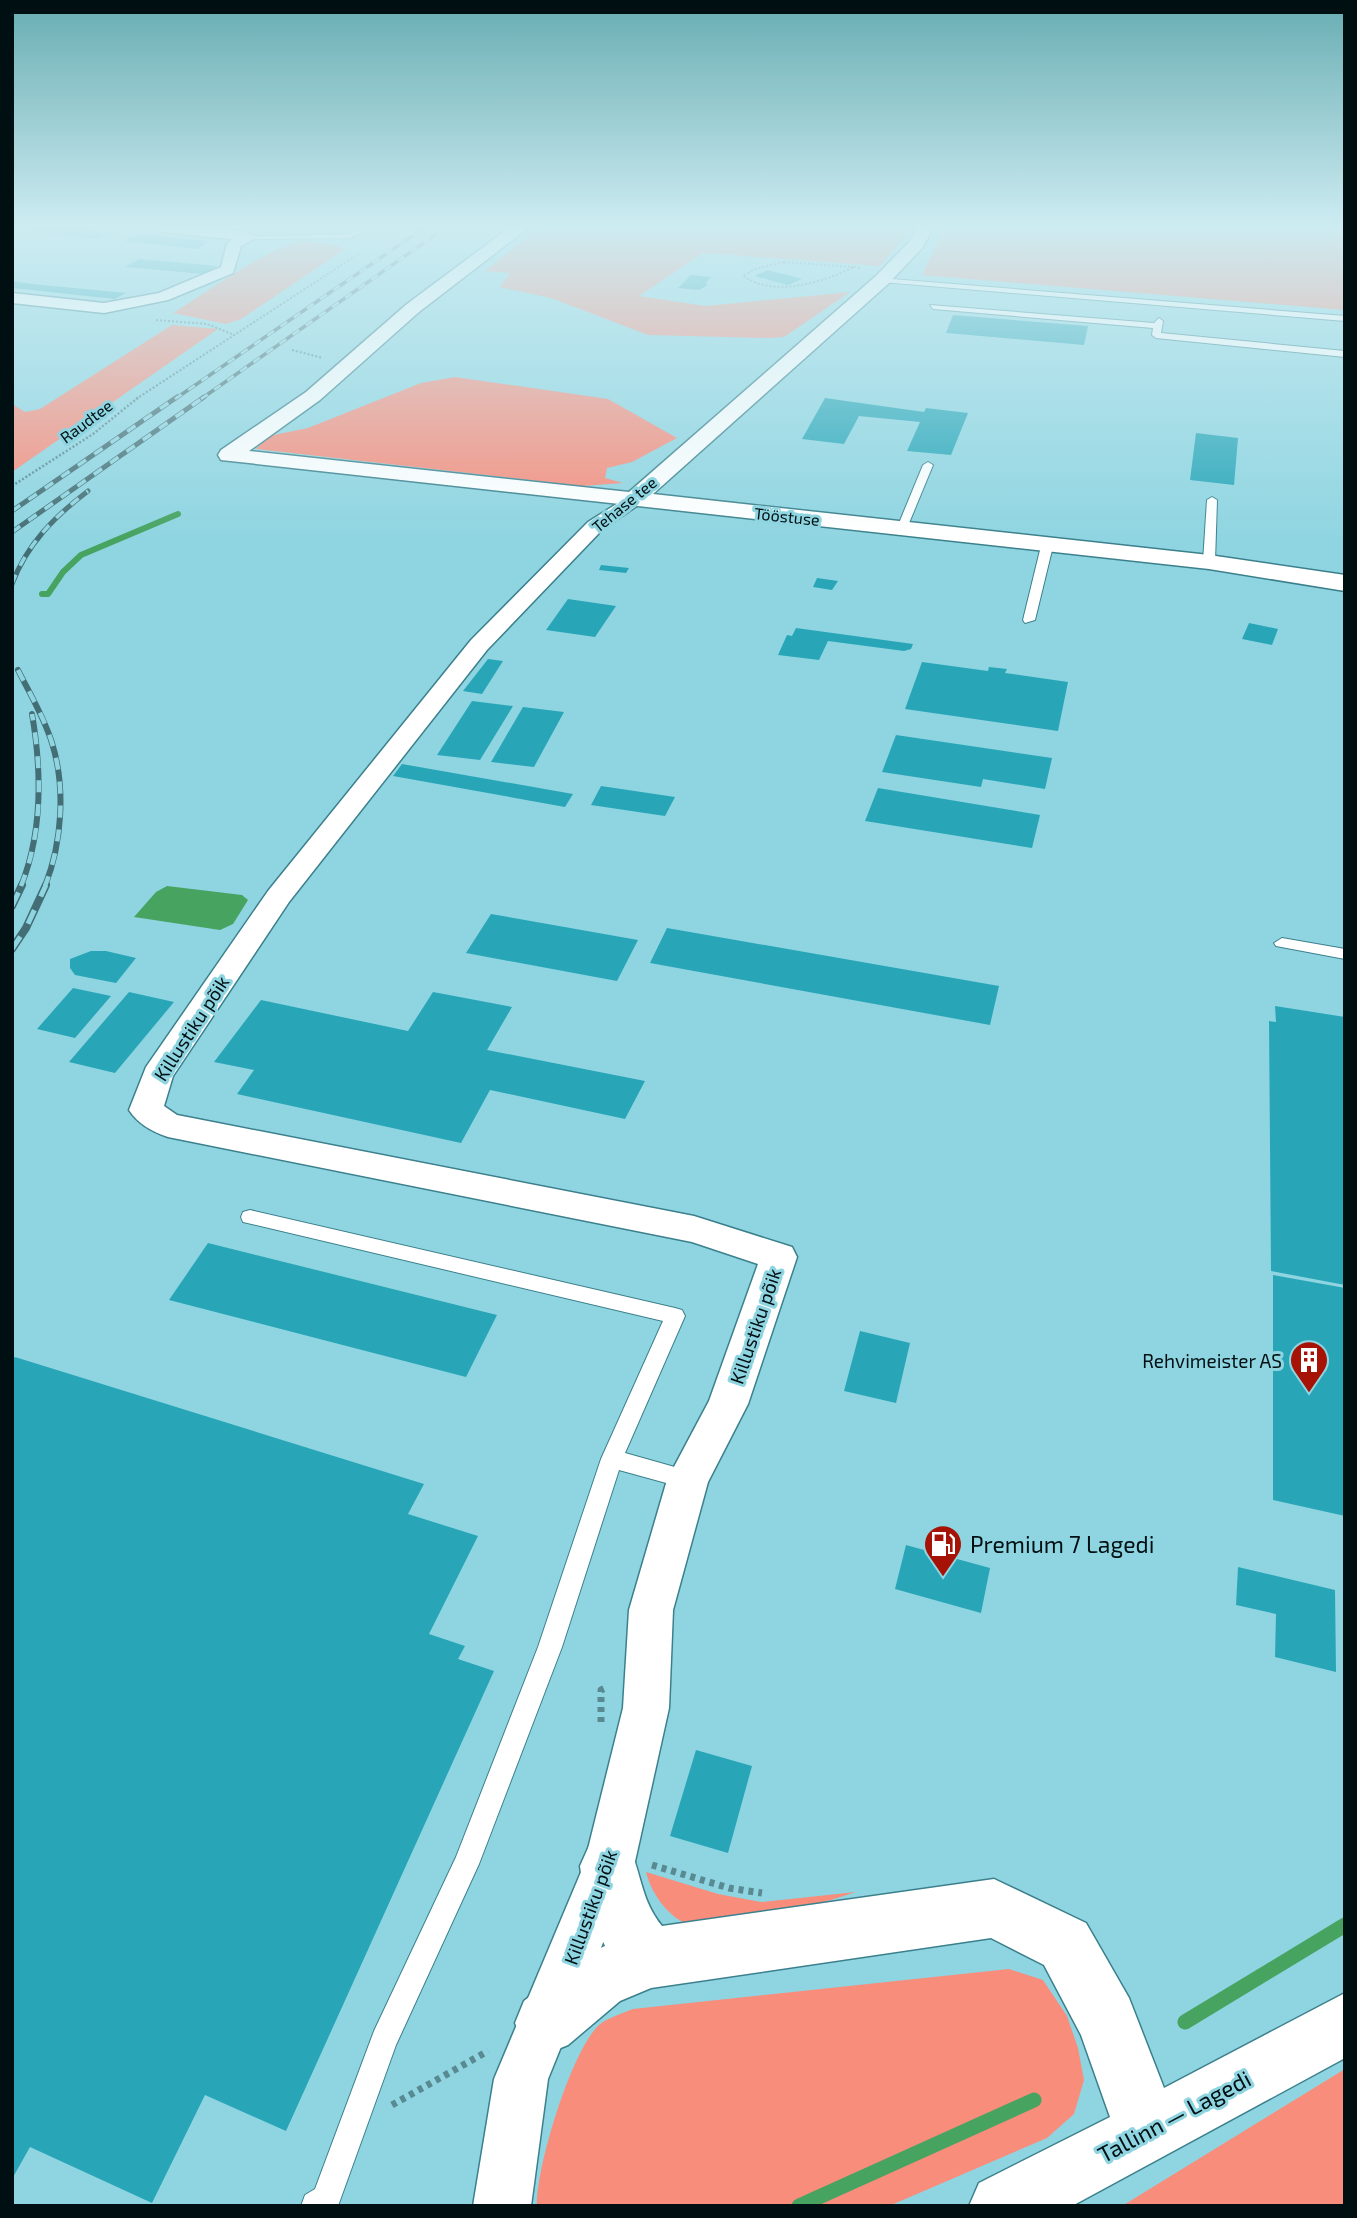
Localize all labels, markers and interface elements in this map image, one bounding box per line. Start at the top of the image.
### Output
street label: Raudtee [56,395,116,447]
street label: Tehase tee [588,472,660,536]
street label: Tööstuse [753,503,821,529]
street label: Killustiku põik [149,971,234,1085]
street label: Killustiku põik [724,1265,786,1387]
building icon: Rehvimeister AS [1288,1339,1330,1394]
place label: Rehvimeister AS [1142,1349,1282,1372]
fuel station icon: Premium 7 Lagedi [922,1523,964,1578]
place label: Premium 7 Lagedi [970,1530,1154,1558]
street label: Killustiku põik [559,1846,622,1968]
street label: Tallinn — Lagedi [1093,2064,1255,2168]

